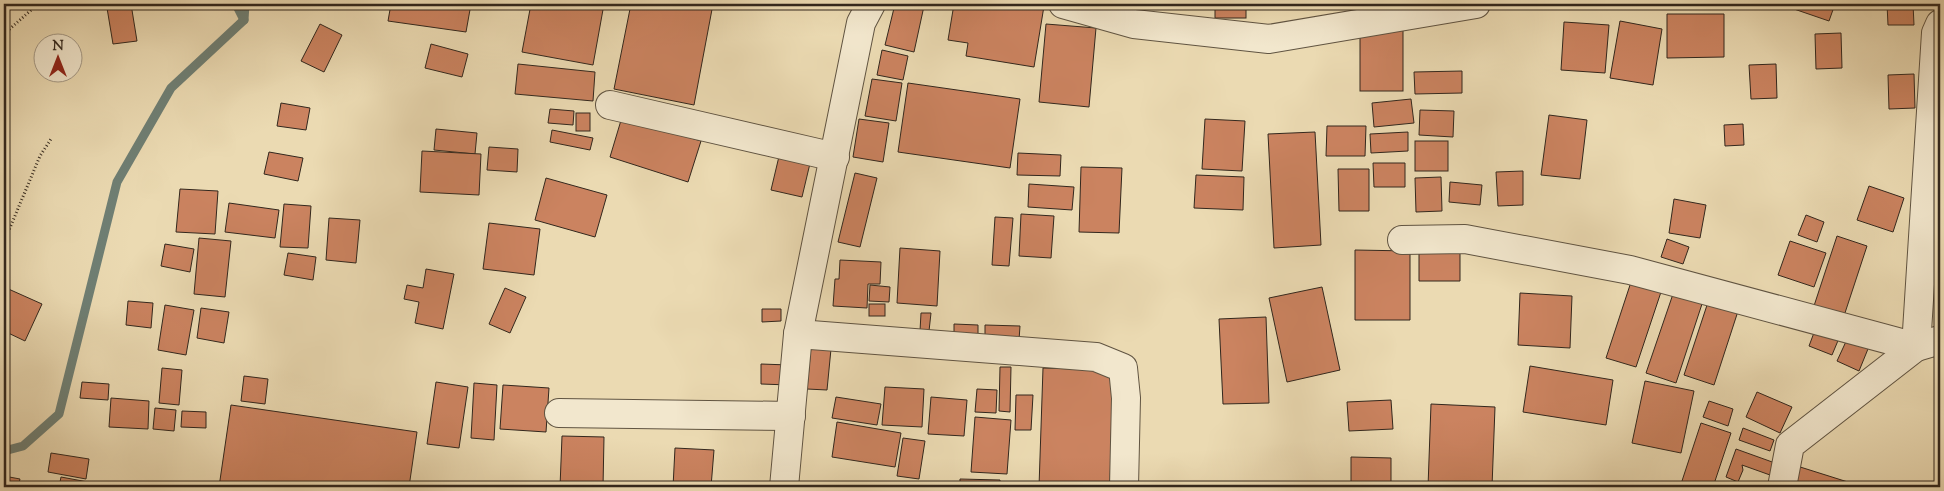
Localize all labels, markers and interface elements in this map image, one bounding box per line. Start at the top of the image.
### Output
north arrow [32,32,82,82]
text: N [52,37,64,57]

